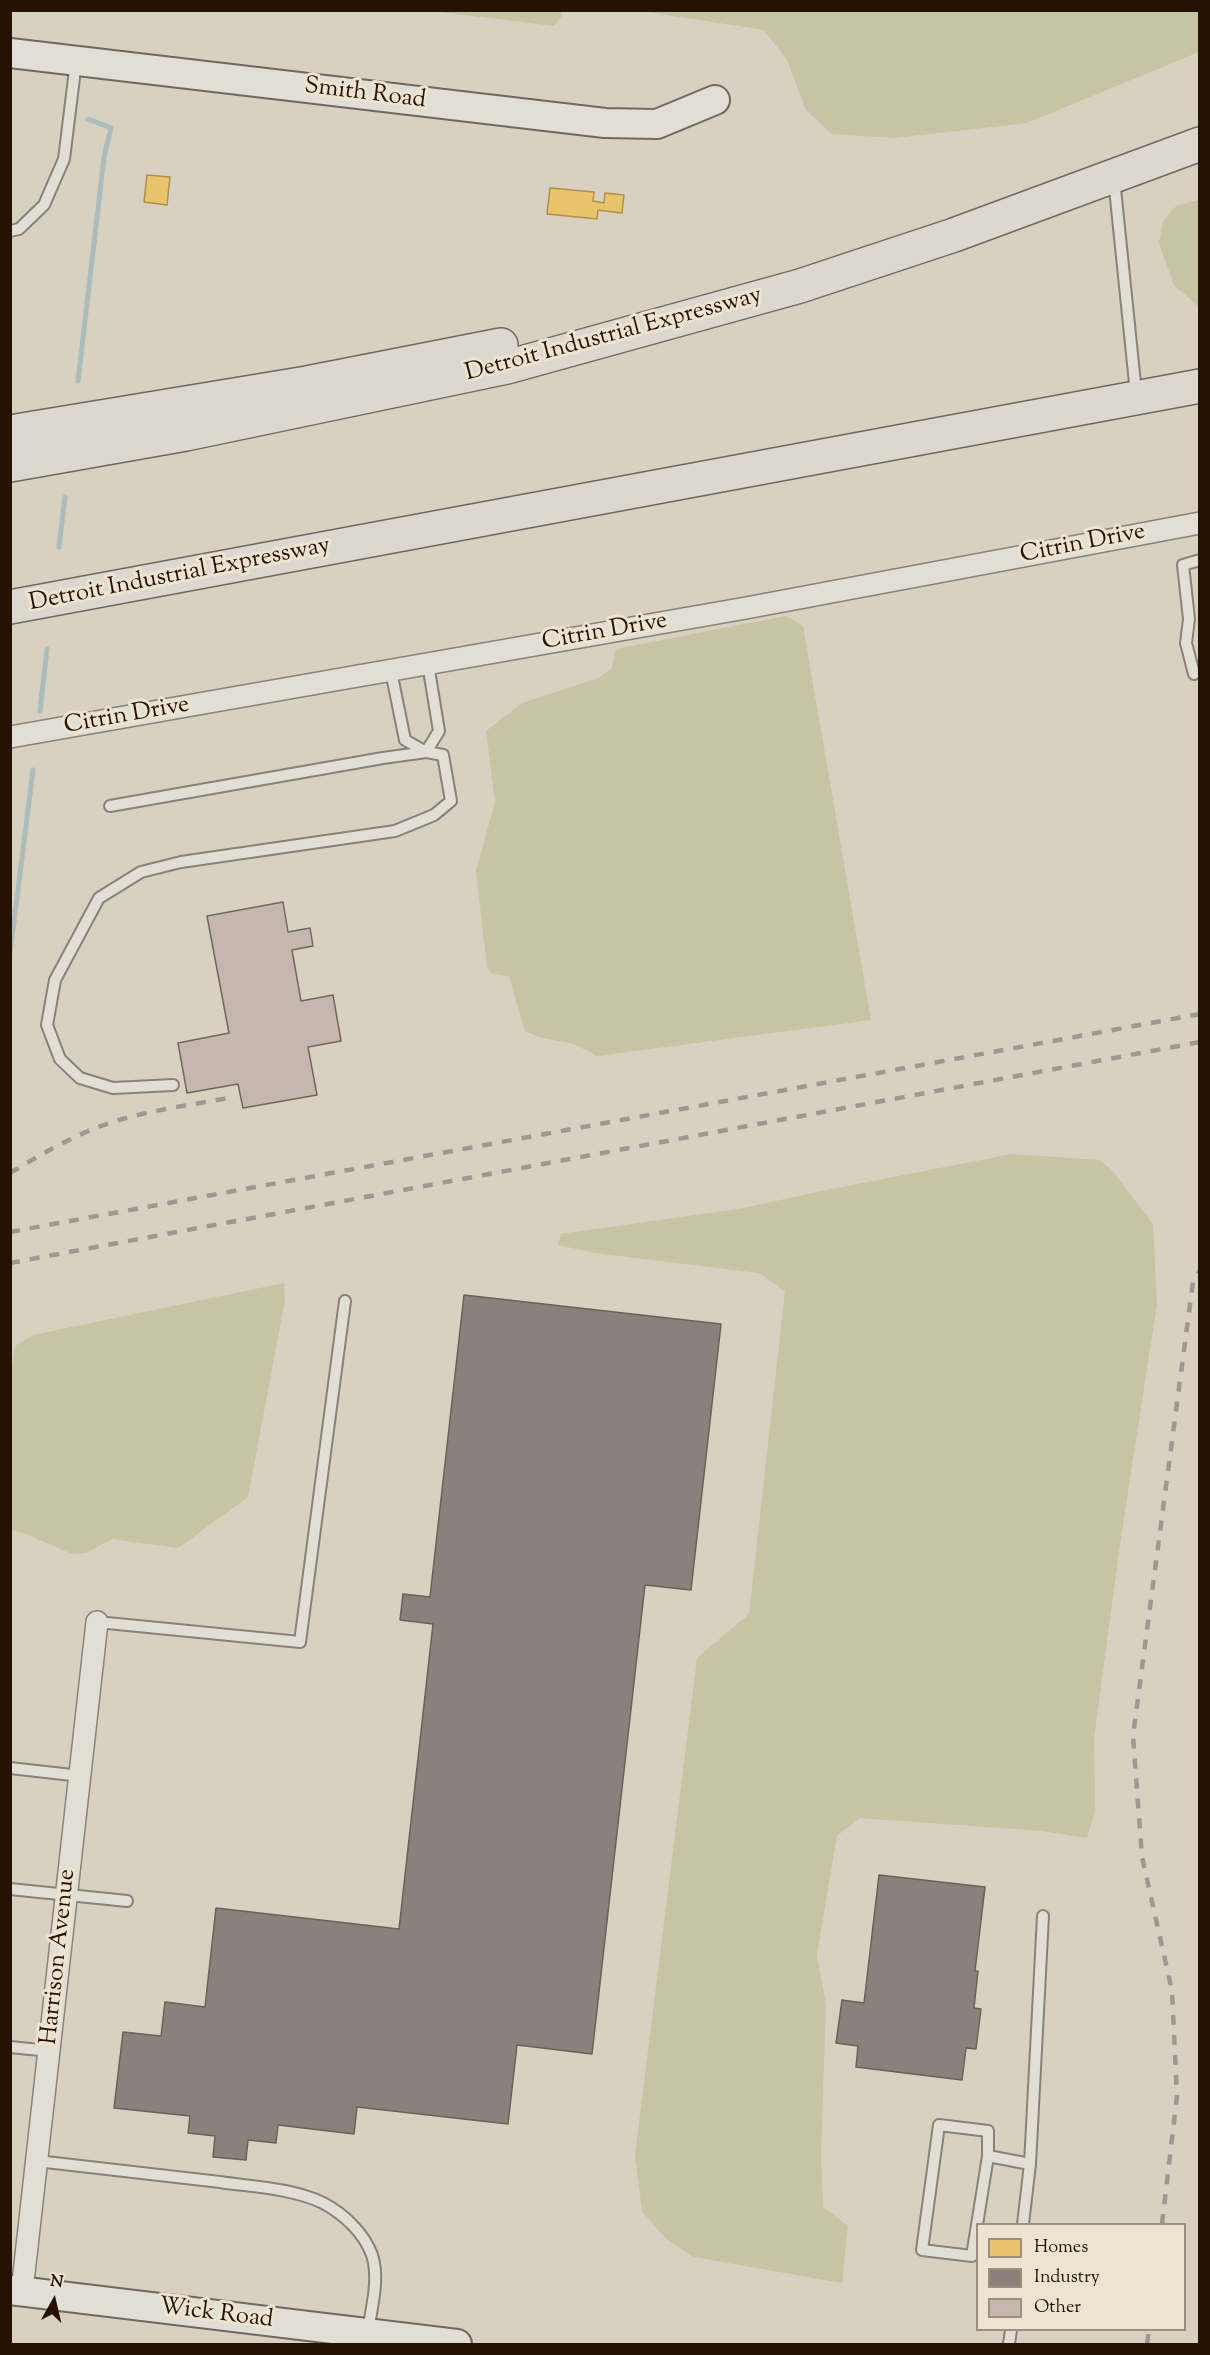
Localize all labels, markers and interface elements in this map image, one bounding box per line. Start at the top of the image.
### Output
street label: Smith Road [303,73,427,117]
street label: Detroit Industrial Expressway [462,282,766,390]
street label: Citrin Drive [1018,519,1148,571]
street label: Detroit Industrial Expressway [27,533,333,619]
street label: Citrin Drive [540,608,670,658]
street label: Citrin Drive [62,692,192,742]
street label: Harrison Avenue [36,1868,84,2046]
legend [976,2223,1186,2331]
text: Homes [1034,2235,1088,2261]
text: Industry [1034,2265,1100,2291]
text: N [49,2270,65,2295]
north arrow [24,2271,84,2331]
street label: Wick Road [157,2294,275,2336]
text: Other [1034,2295,1081,2321]

